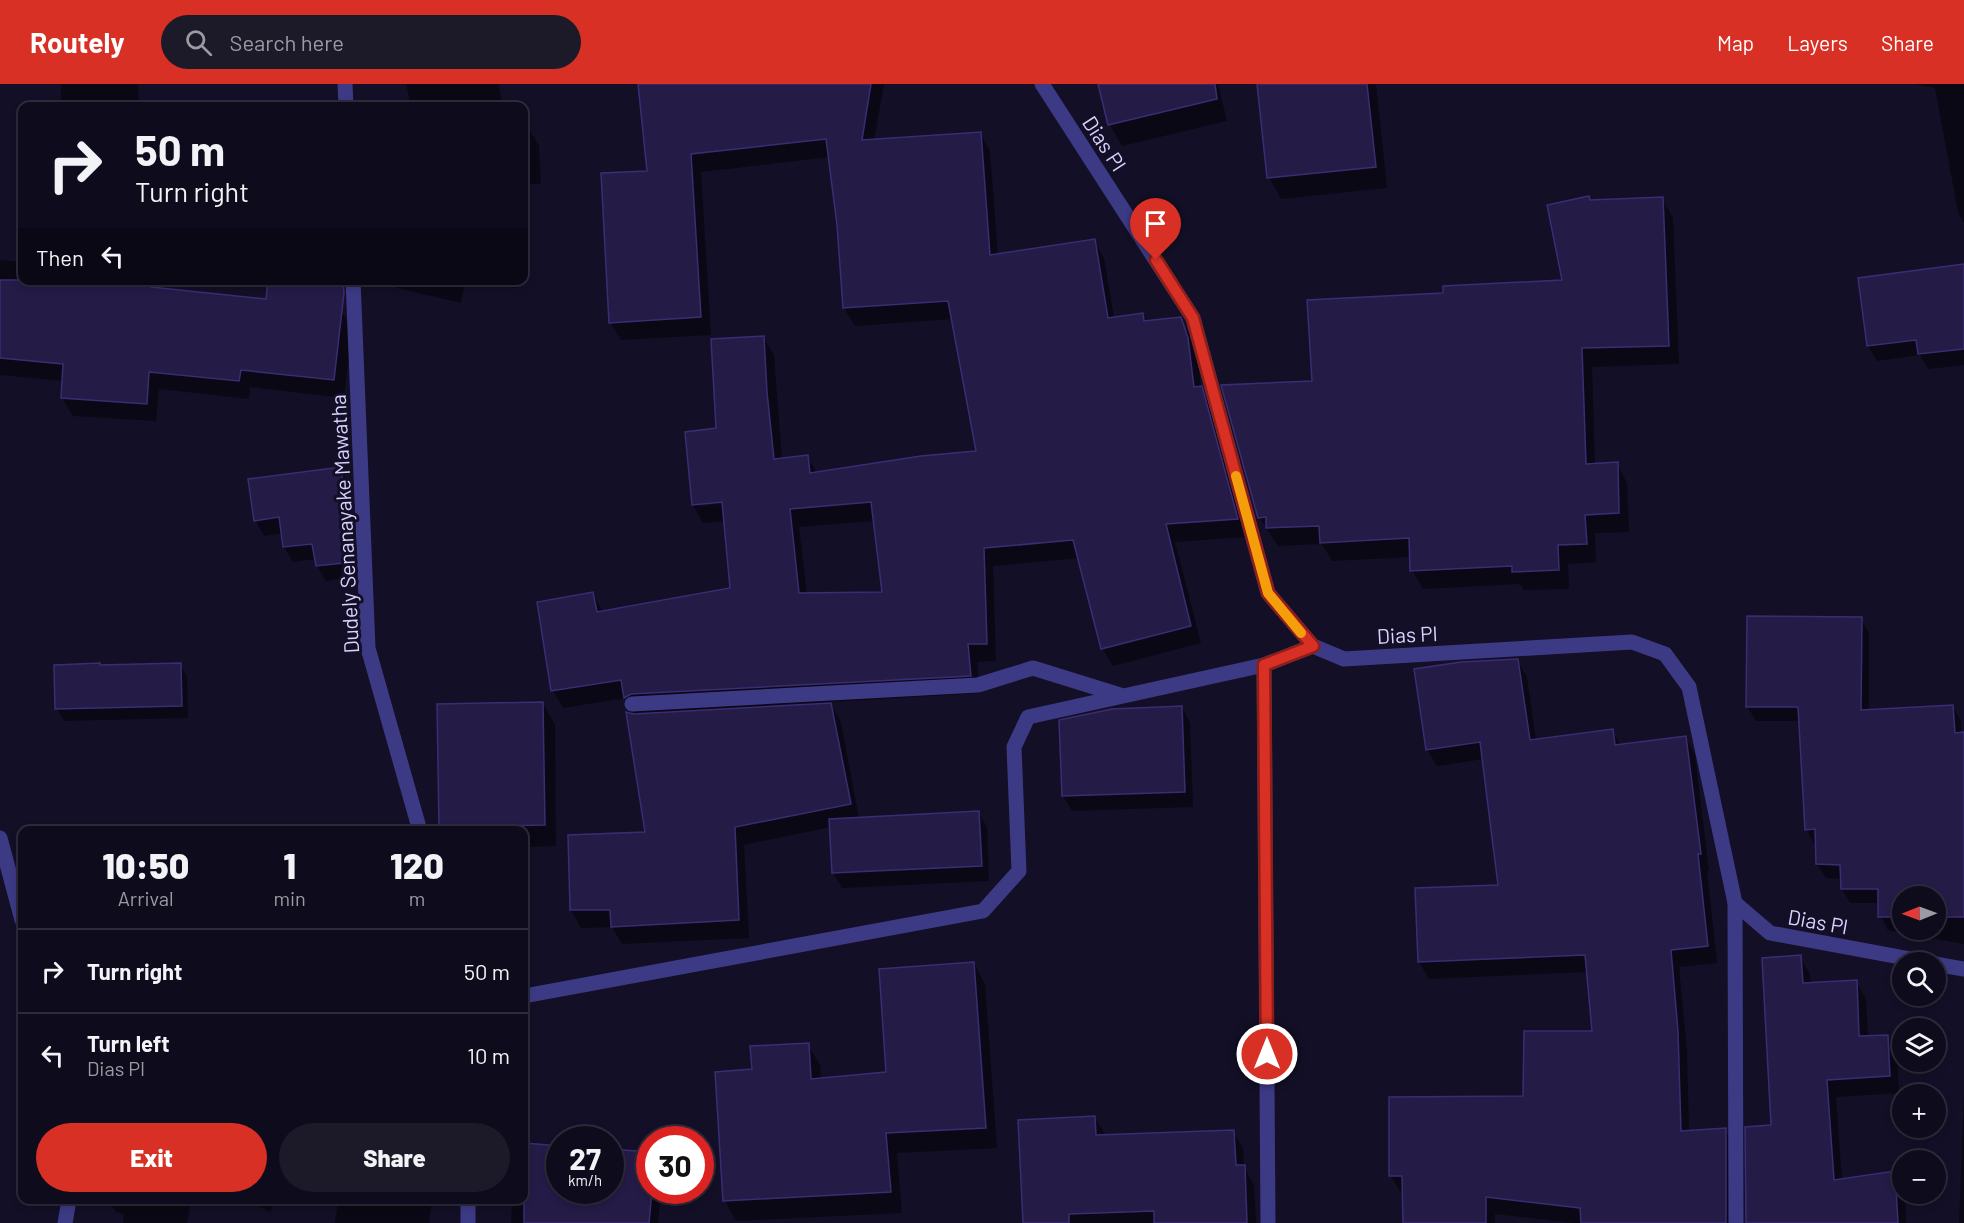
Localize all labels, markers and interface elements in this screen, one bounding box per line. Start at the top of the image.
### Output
search box [161,15,581,69]
text: Routely [30,25,125,59]
icon: search [182,26,215,59]
text: Search here [230,29,344,55]
text: Map [1717,30,1754,55]
text: Layers [1787,30,1848,55]
text: Share [1881,30,1934,55]
street label: Dias Pl [1078,111,1132,175]
text: 50 m [135,124,225,174]
icon: right [36,126,114,204]
text: Turn right [135,175,249,207]
pin [1130,198,1181,260]
icon: arrive [1139,207,1172,240]
icon: left [96,240,129,273]
text: Then [36,244,84,270]
street label: Dudely Senanayake Mawatha [325,394,363,654]
street label: Dias Pl [1376,620,1438,648]
text: 10:50 [102,843,189,886]
text: 1 [283,843,296,886]
text: 120 [390,843,444,886]
text: Arrival [118,886,174,910]
text: min [273,886,306,910]
text: m [409,886,425,910]
north arrow [1892,886,1946,940]
map controls [1892,886,1946,1204]
street label: Dias Pl [1786,903,1850,939]
button: search [1892,952,1946,1006]
icon: right [36,955,69,988]
text: Turn right [87,958,182,984]
text: 50 m [464,958,510,984]
button: layers [1892,1018,1946,1072]
position arrow [1235,1022,1299,1086]
text: Turn left [87,1030,170,1056]
icon: left [36,1039,69,1072]
text: 10 m [467,1042,510,1068]
text: Dias Pl [87,1056,145,1080]
button: + [1892,1084,1946,1138]
button: Exit [36,1123,267,1192]
button: Share [279,1123,510,1192]
speed limit sign: 30 [636,1126,714,1204]
text: 27 [569,1140,601,1176]
button: − [1892,1150,1946,1204]
text: km/h [568,1171,602,1189]

